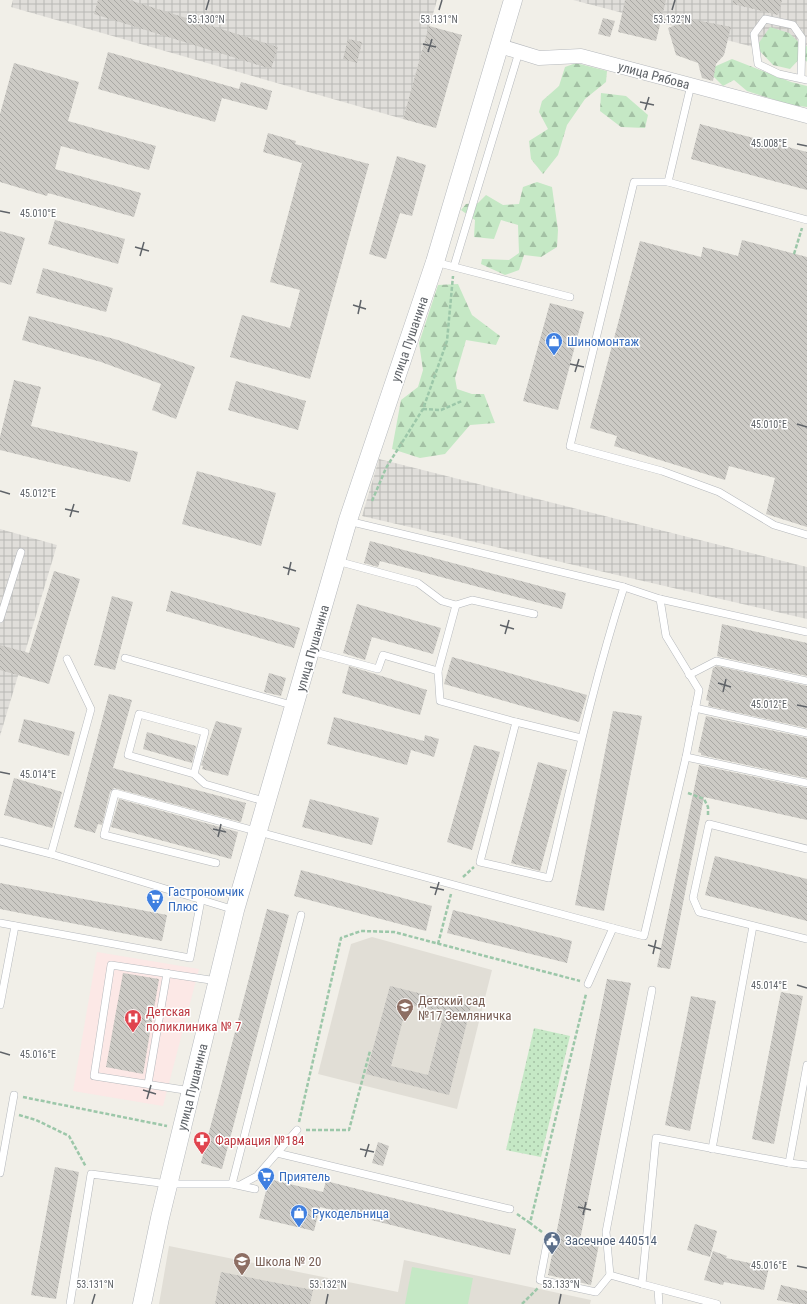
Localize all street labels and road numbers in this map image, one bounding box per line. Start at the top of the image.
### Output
street label: улица Рябова [616,59,691,92]
street label: улица Пушанина [388,294,431,384]
street label: улица Пушанина [293,603,332,693]
street label: улица Пушанина [174,1042,211,1132]

